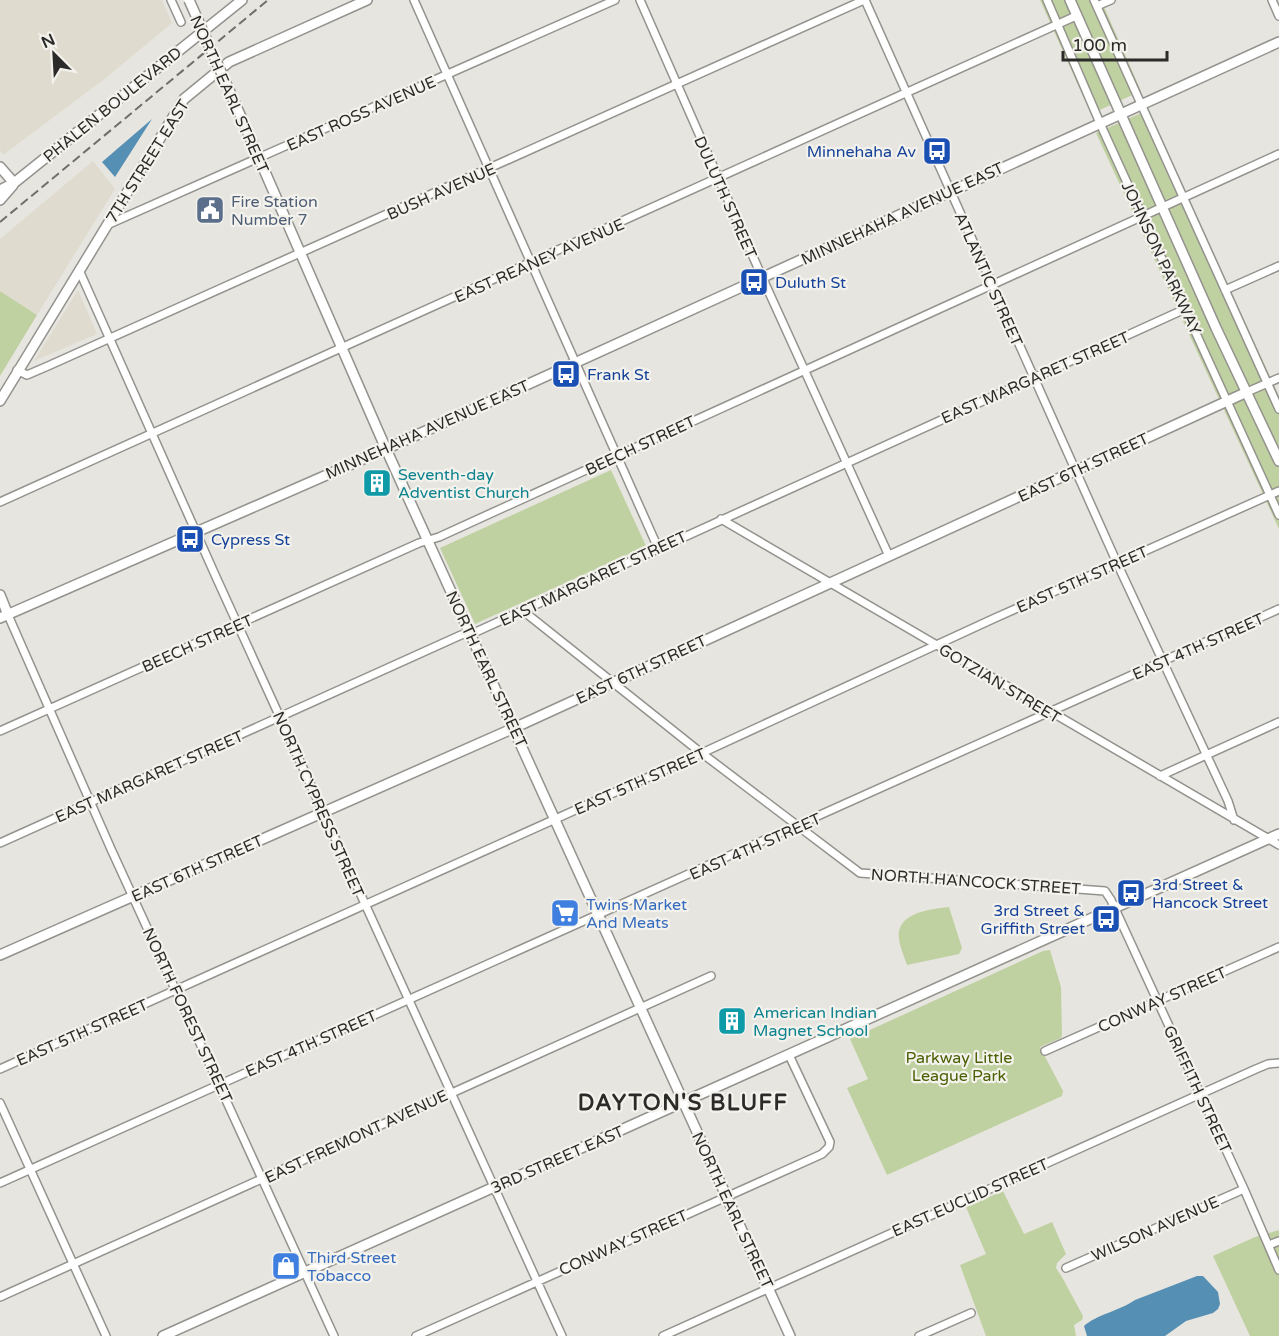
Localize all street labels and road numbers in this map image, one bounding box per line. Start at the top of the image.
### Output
street label: NORTH EARL STREET [185,12,273,177]
street label: PHALEN BOULEVARD [39,42,185,166]
street label: EAST ROSS AVENUE [284,72,439,156]
street label: 7TH STREET EAST [102,96,194,227]
street label: DULUTH STREET [689,133,761,262]
street label: MINNEHAHA AVENUE EAST [798,158,1007,270]
street label: BUSH AVENUE [384,159,499,225]
street label: JOHNSON PARKWAY [1117,179,1205,338]
street label: ATLANTIC STREET [950,209,1027,350]
street label: EAST REANEY AVENUE [451,214,628,307]
street label: EAST MARGARET STREET [938,327,1133,429]
street label: MINNEHAHA AVENUE EAST [322,376,533,484]
street label: BEECH STREET [582,412,699,480]
street label: EAST 6TH STREET [1015,429,1152,507]
street label: EAST MARGARET STREET [497,527,690,631]
street label: EAST 5TH STREET [1014,542,1152,618]
street label: NORTH EARL STREET [441,588,531,751]
street label: EAST 4TH STREET [1130,609,1268,685]
street label: BEECH STREET [139,610,256,677]
street label: EAST 6TH STREET [573,631,710,709]
street label: GOTZIAN STREET [935,640,1064,728]
street label: NORTH CYPRESS STREET [268,708,368,901]
street label: EAST MARGARET STREET [52,726,247,828]
street label: EAST 5TH STREET [572,744,710,820]
street label: EAST 4TH STREET [687,809,825,885]
street label: EAST 6TH STREET [129,831,267,907]
street label: NORTH HANCOCK STREET [870,865,1082,899]
street label: NORTH FOREST STREET [138,925,237,1106]
street label: CONWAY STREET [1095,962,1230,1037]
street label: EAST 5TH STREET [14,995,152,1071]
street label: EAST 4TH STREET [243,1006,381,1082]
street label: GRIFFITH STREET [1159,1022,1236,1157]
street label: EAST FREMONT AVENUE [262,1086,451,1188]
street label: 3RD STREET EAST [488,1121,627,1198]
street label: NORTH EARL STREET [687,1129,777,1292]
street label: EAST EUCLID STREET [889,1154,1052,1241]
street label: WILSON AVENUE [1089,1192,1222,1266]
street label: CONWAY STREET [556,1205,691,1280]

